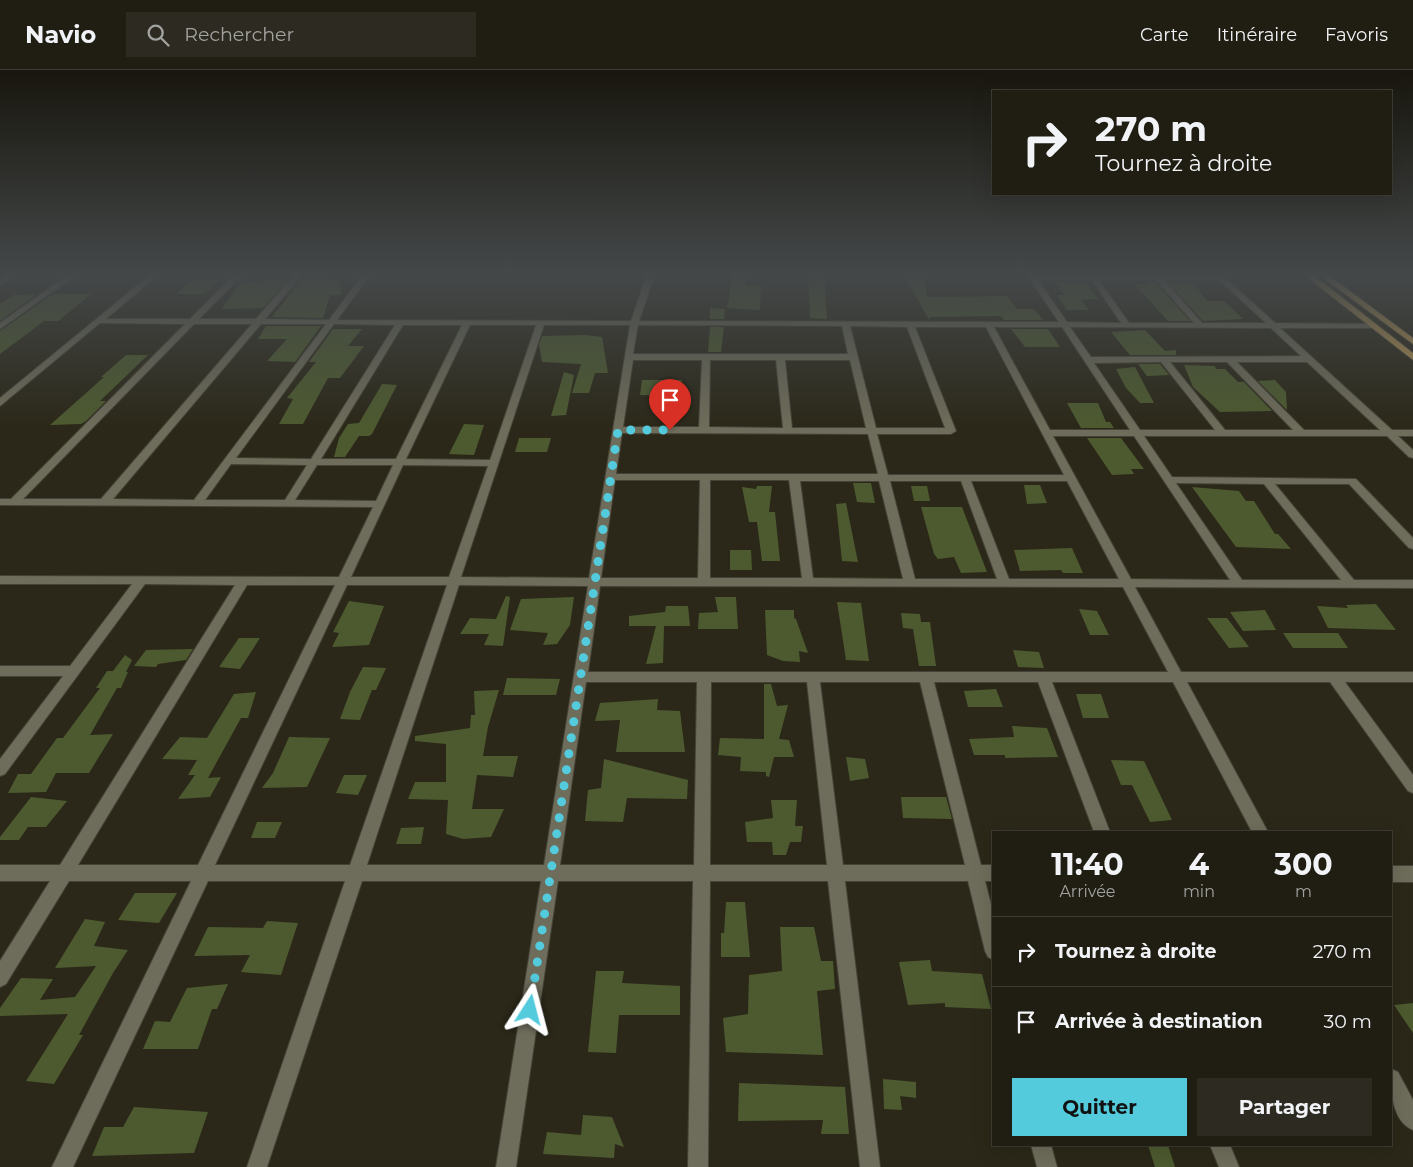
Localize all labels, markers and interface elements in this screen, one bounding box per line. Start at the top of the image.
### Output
search box [126,12,476,57]
text: Navio [25,20,96,49]
icon: search [144,21,172,49]
text: Rechercher [184,23,294,46]
text: Carte [1140,24,1189,46]
text: Itinéraire [1217,24,1297,46]
text: Favoris [1325,24,1388,46]
text: 270 m [1095,107,1207,150]
icon: right [1012,110,1077,175]
text: Tournez à droite [1095,150,1272,177]
pin [649,379,691,430]
icon: arrive [656,386,684,414]
text: 11:40 [1051,846,1124,883]
text: 4 [1189,846,1209,883]
text: 300 [1274,846,1333,883]
text: Arrivée [1059,882,1116,901]
text: min [1183,882,1215,901]
text: m [1295,882,1312,901]
icon: right [1012,938,1040,966]
text: Tournez à droite [1055,940,1216,963]
text: 270 m [1313,940,1372,963]
position arrow [503,983,555,1035]
icon: arrive [1012,1008,1040,1036]
text: Arrivée à destination [1055,1010,1263,1033]
text: 30 m [1324,1010,1372,1033]
button: Quitter [1012,1078,1187,1136]
button: Partager [1197,1078,1372,1136]

